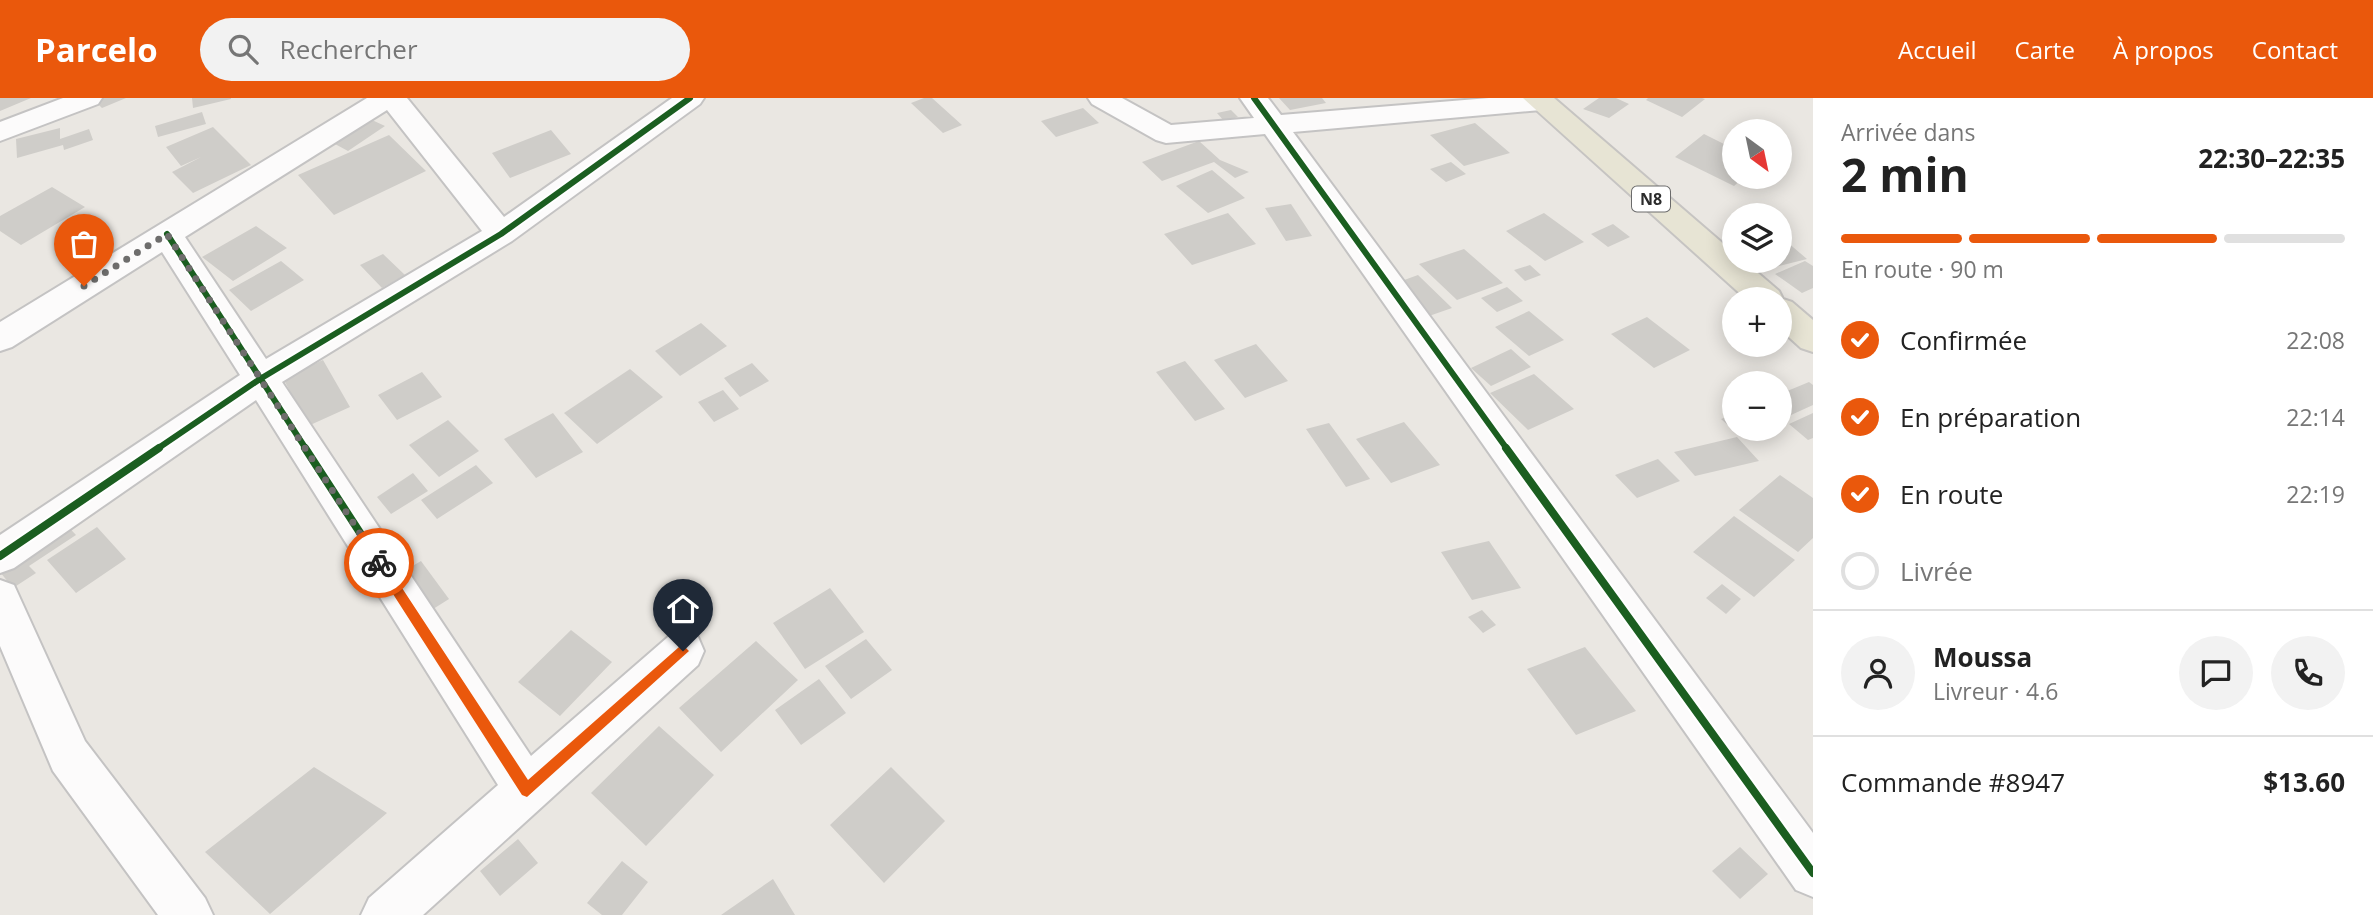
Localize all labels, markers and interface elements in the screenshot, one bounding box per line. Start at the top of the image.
search box [200,18,690,81]
text: Parcelo [35,27,158,72]
icon: search [224,30,262,68]
text: Rechercher [280,31,418,67]
text: Accueil [1898,33,1977,66]
text: Carte [2015,33,2075,66]
text: À propos [2113,33,2214,66]
text: Contact [2252,33,2338,66]
text: Arrivée dans [1841,116,1975,148]
north arrow [1722,119,1792,189]
map controls [1722,119,1792,441]
text: 22:30–22:35 [2198,140,2345,176]
text: 2 min [1841,143,1969,205]
road number: N8 [1632,186,1670,212]
button: layers [1722,203,1792,273]
pin [54,214,114,286]
icon: bag [65,225,103,263]
text: En route · 90 m [1841,253,2004,285]
button: + [1722,287,1792,357]
icon: check [1841,321,1879,359]
text: Confirmée [1900,322,2027,358]
text: 22:08 [2286,324,2345,356]
button: − [1722,371,1792,441]
icon: check [1841,398,1879,436]
text: En préparation [1900,399,2081,435]
text: 22:14 [2286,401,2345,433]
icon: check [1841,475,1879,513]
text: En route [1900,476,2003,512]
text: 22:19 [2286,478,2345,510]
courier [344,528,414,598]
icon: bike [360,544,398,582]
text: Livrée [1900,553,1973,589]
pin [653,579,713,651]
icon: home [664,590,702,628]
button: person [1841,636,1915,710]
button: chat [2179,636,2253,710]
button: phone [2271,636,2345,710]
text: Moussa [1933,639,2032,675]
text: Livreur · 4.6 [1933,675,2058,707]
text: Commande #8947 [1841,764,2065,800]
text: $13.60 [2263,764,2345,800]

